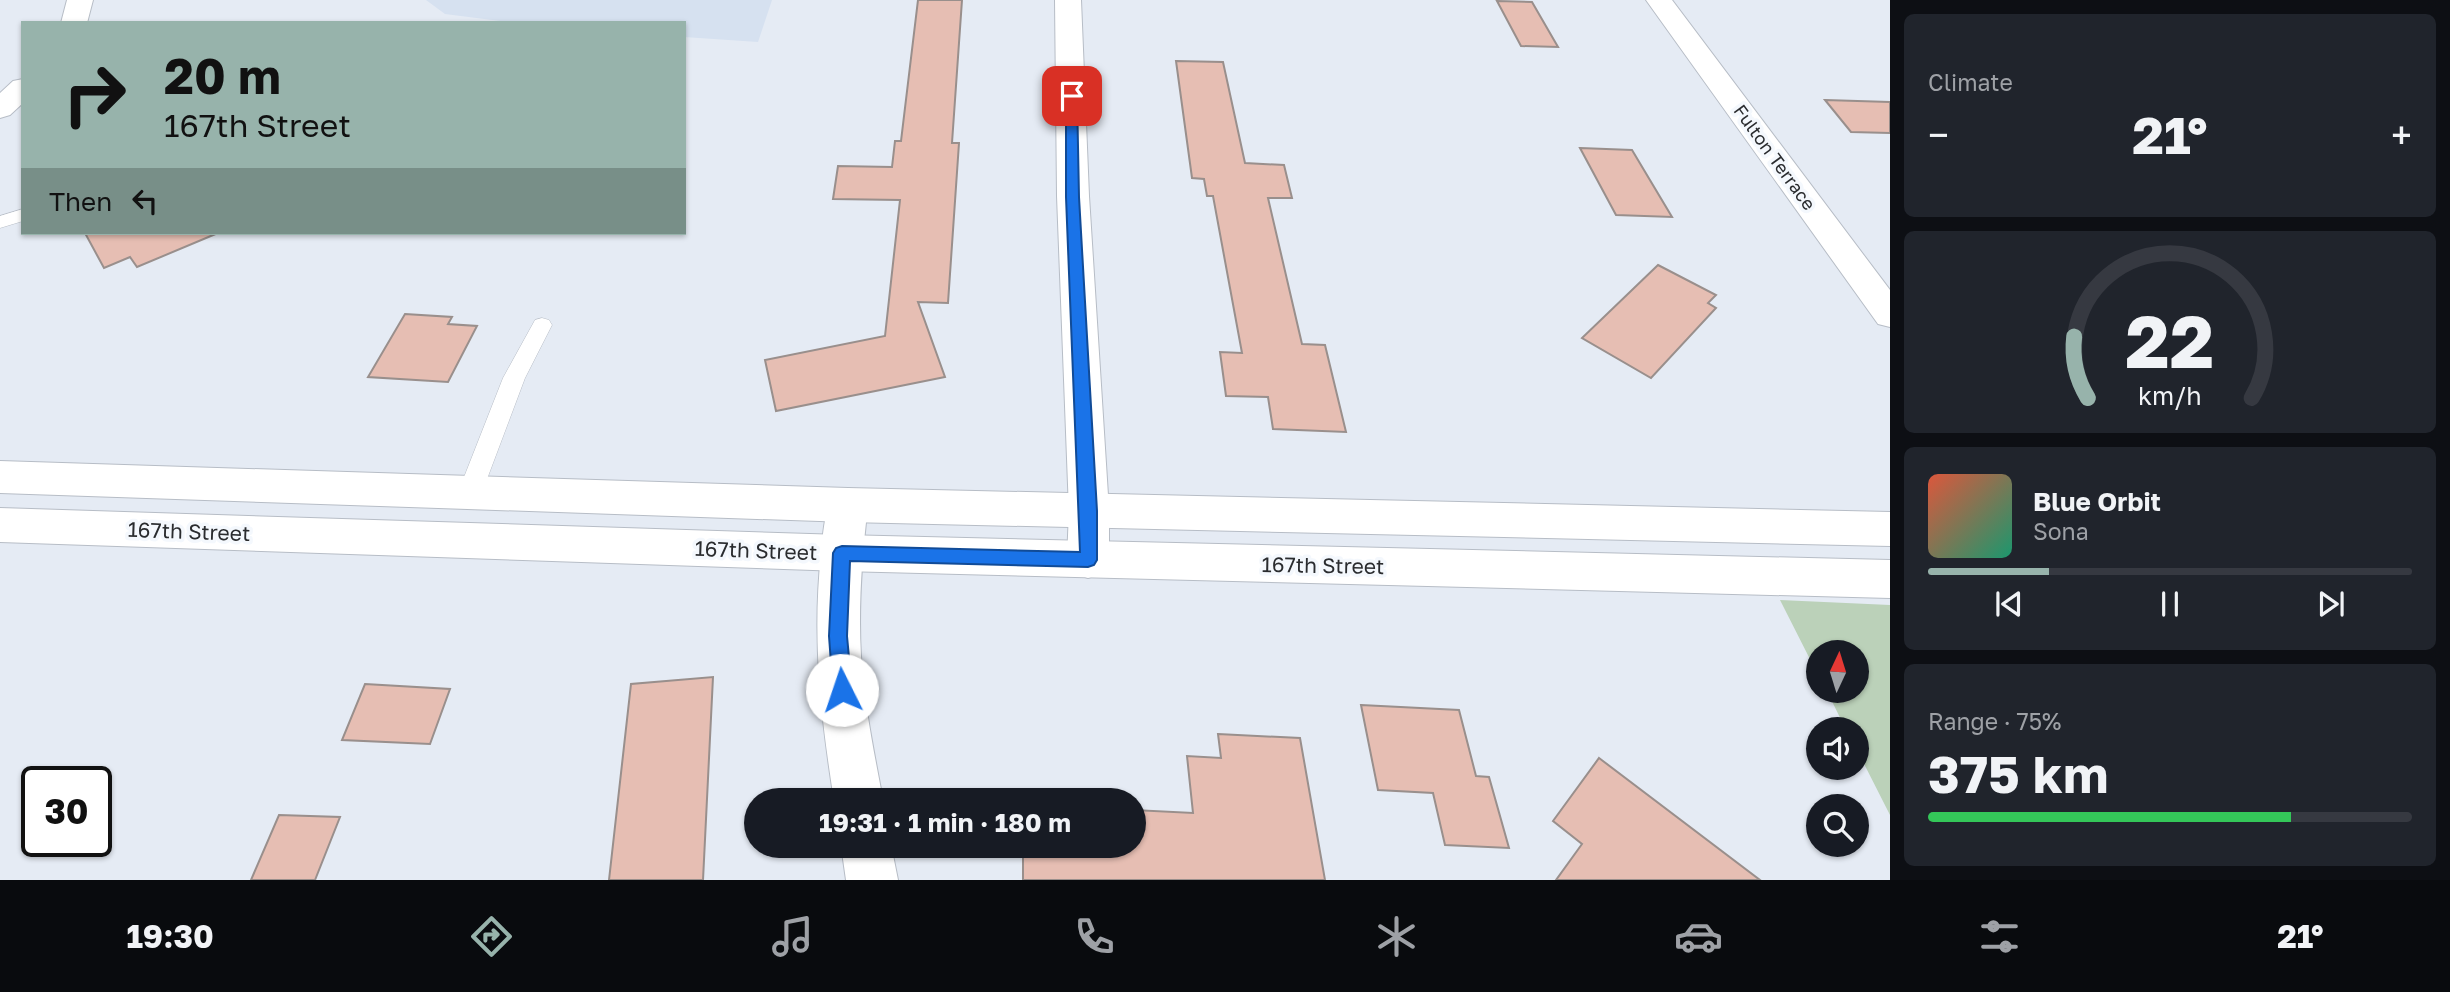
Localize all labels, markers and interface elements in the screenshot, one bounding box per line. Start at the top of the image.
text: 20 m [164,46,281,105]
icon: right [49,49,140,140]
pin [1042,66,1102,126]
text: Climate [1928,68,2013,96]
icon: arrive [1053,77,1091,115]
street label: Fulton Terrace [1729,100,1821,214]
text: 21° [2132,103,2208,165]
text: 167th Street [164,106,351,144]
text: − [1928,112,1949,157]
text: + [2391,112,2412,157]
icon: left [126,182,164,220]
text: Then [49,186,112,217]
text: 22 [2126,297,2214,384]
text: km/h [2138,380,2202,411]
text: Blue Orbit [2033,486,2161,517]
street label: 167th Street [127,516,251,546]
text: Sona [2033,517,2089,545]
street label: 167th Street [694,535,818,565]
street label: 167th Street [1261,551,1385,579]
icon: previous [1990,585,2028,623]
icon: pause [2151,585,2189,623]
icon: next [2312,585,2350,623]
north arrow [1806,640,1869,704]
map controls [1806,640,1869,857]
position arrow [805,653,879,727]
text: Range · 75% [1928,707,2061,735]
button: sound [1806,717,1869,780]
text: 375 km [1928,742,2108,804]
speed limit sign: 30 [21,766,112,857]
button: search [1806,794,1869,857]
text: 19:31 · 1 min · 180 m [819,807,1071,838]
icon: directions [467,912,516,961]
icon: music [768,912,817,961]
icon: phone [1070,912,1119,961]
icon: climate [1372,912,1421,961]
icon: car [1674,912,1723,961]
icon: filters [1975,912,2024,961]
text: 19:30 [126,917,214,955]
text: 21° [2277,917,2324,955]

